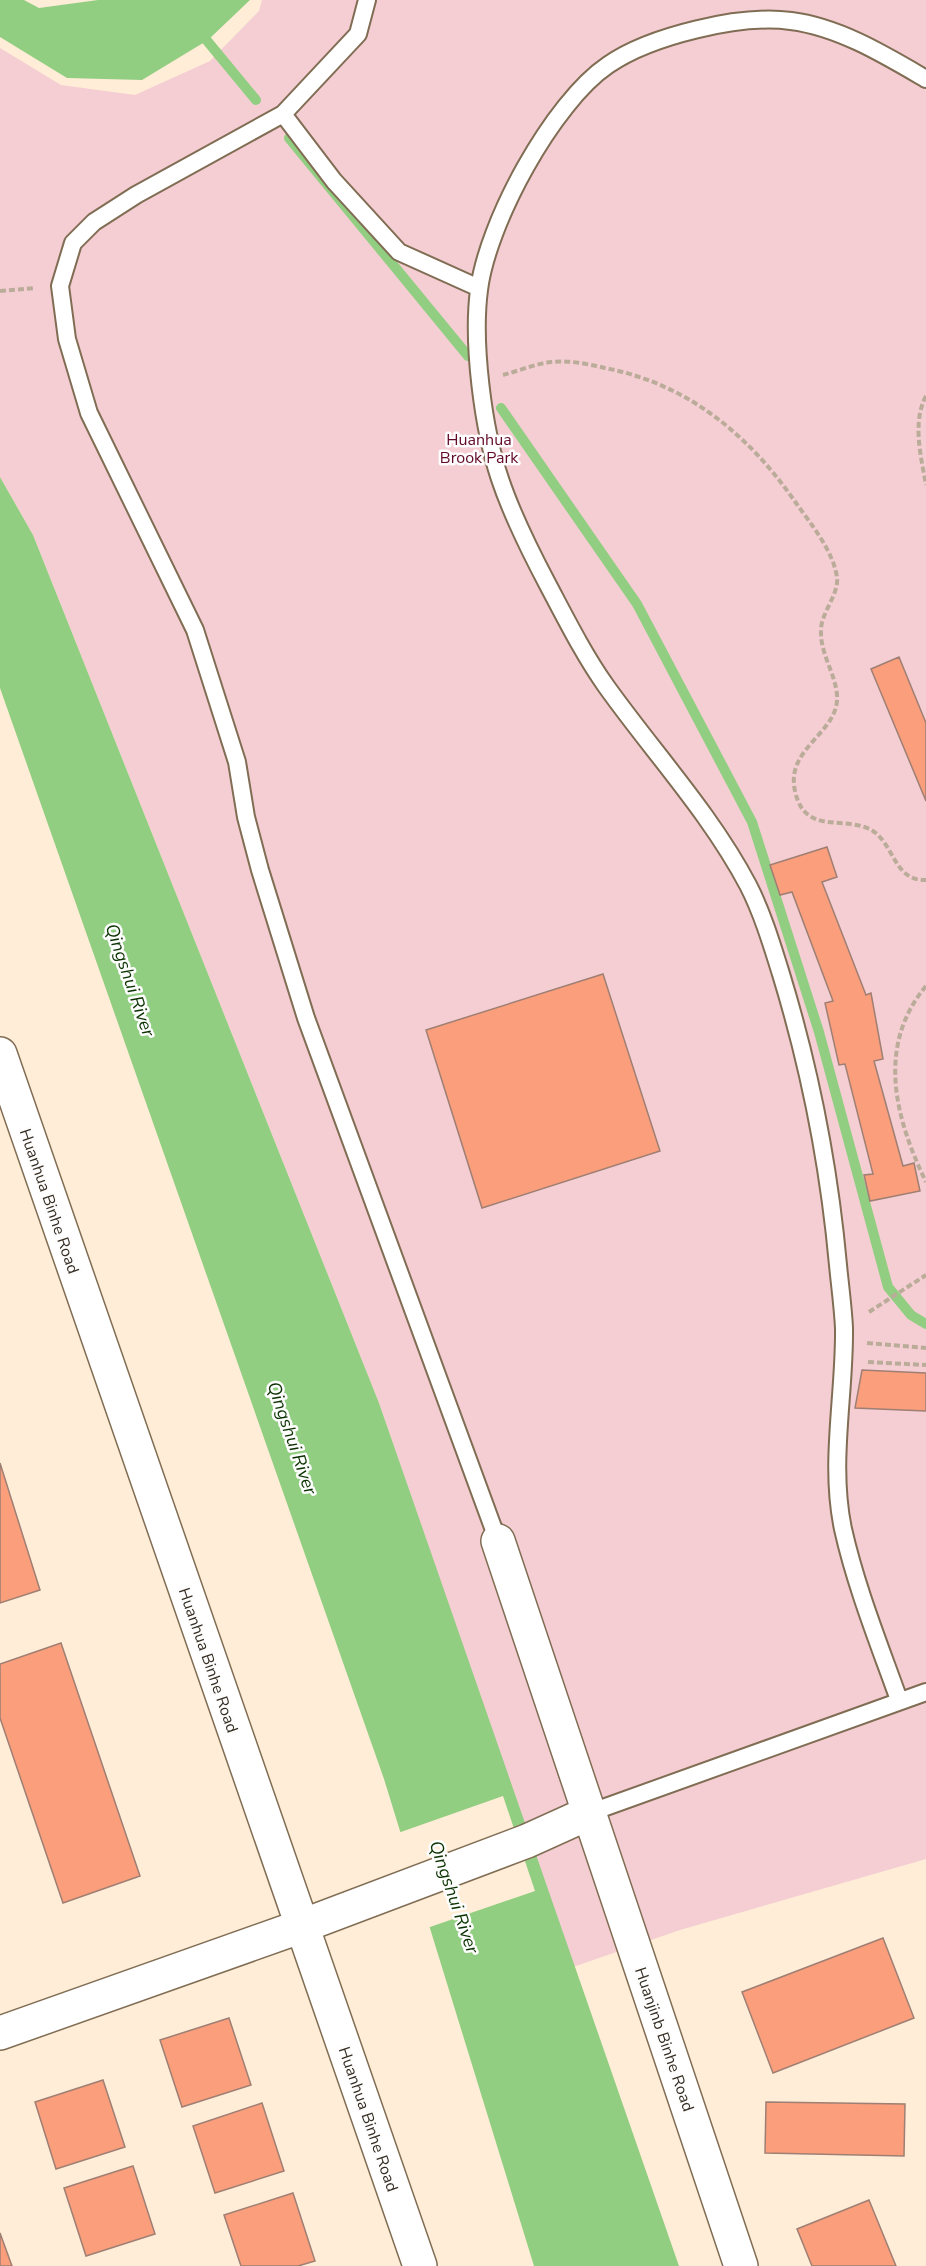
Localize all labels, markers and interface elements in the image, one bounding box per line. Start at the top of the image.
park label: Huanhua Brook Park [440,429,519,469]
water label: Qingshui River [99,920,161,1040]
street label: Huanhua Binhe Road [14,1126,84,1277]
water label: Qingshui River [261,1378,323,1498]
street label: Huanhua Binhe Road [173,1585,243,1736]
water label: Qingshui River [423,1837,485,1957]
street label: Huanjinb Binhe Road [629,1964,699,2114]
street label: Huanhua Binhe Road [333,2044,403,2195]

